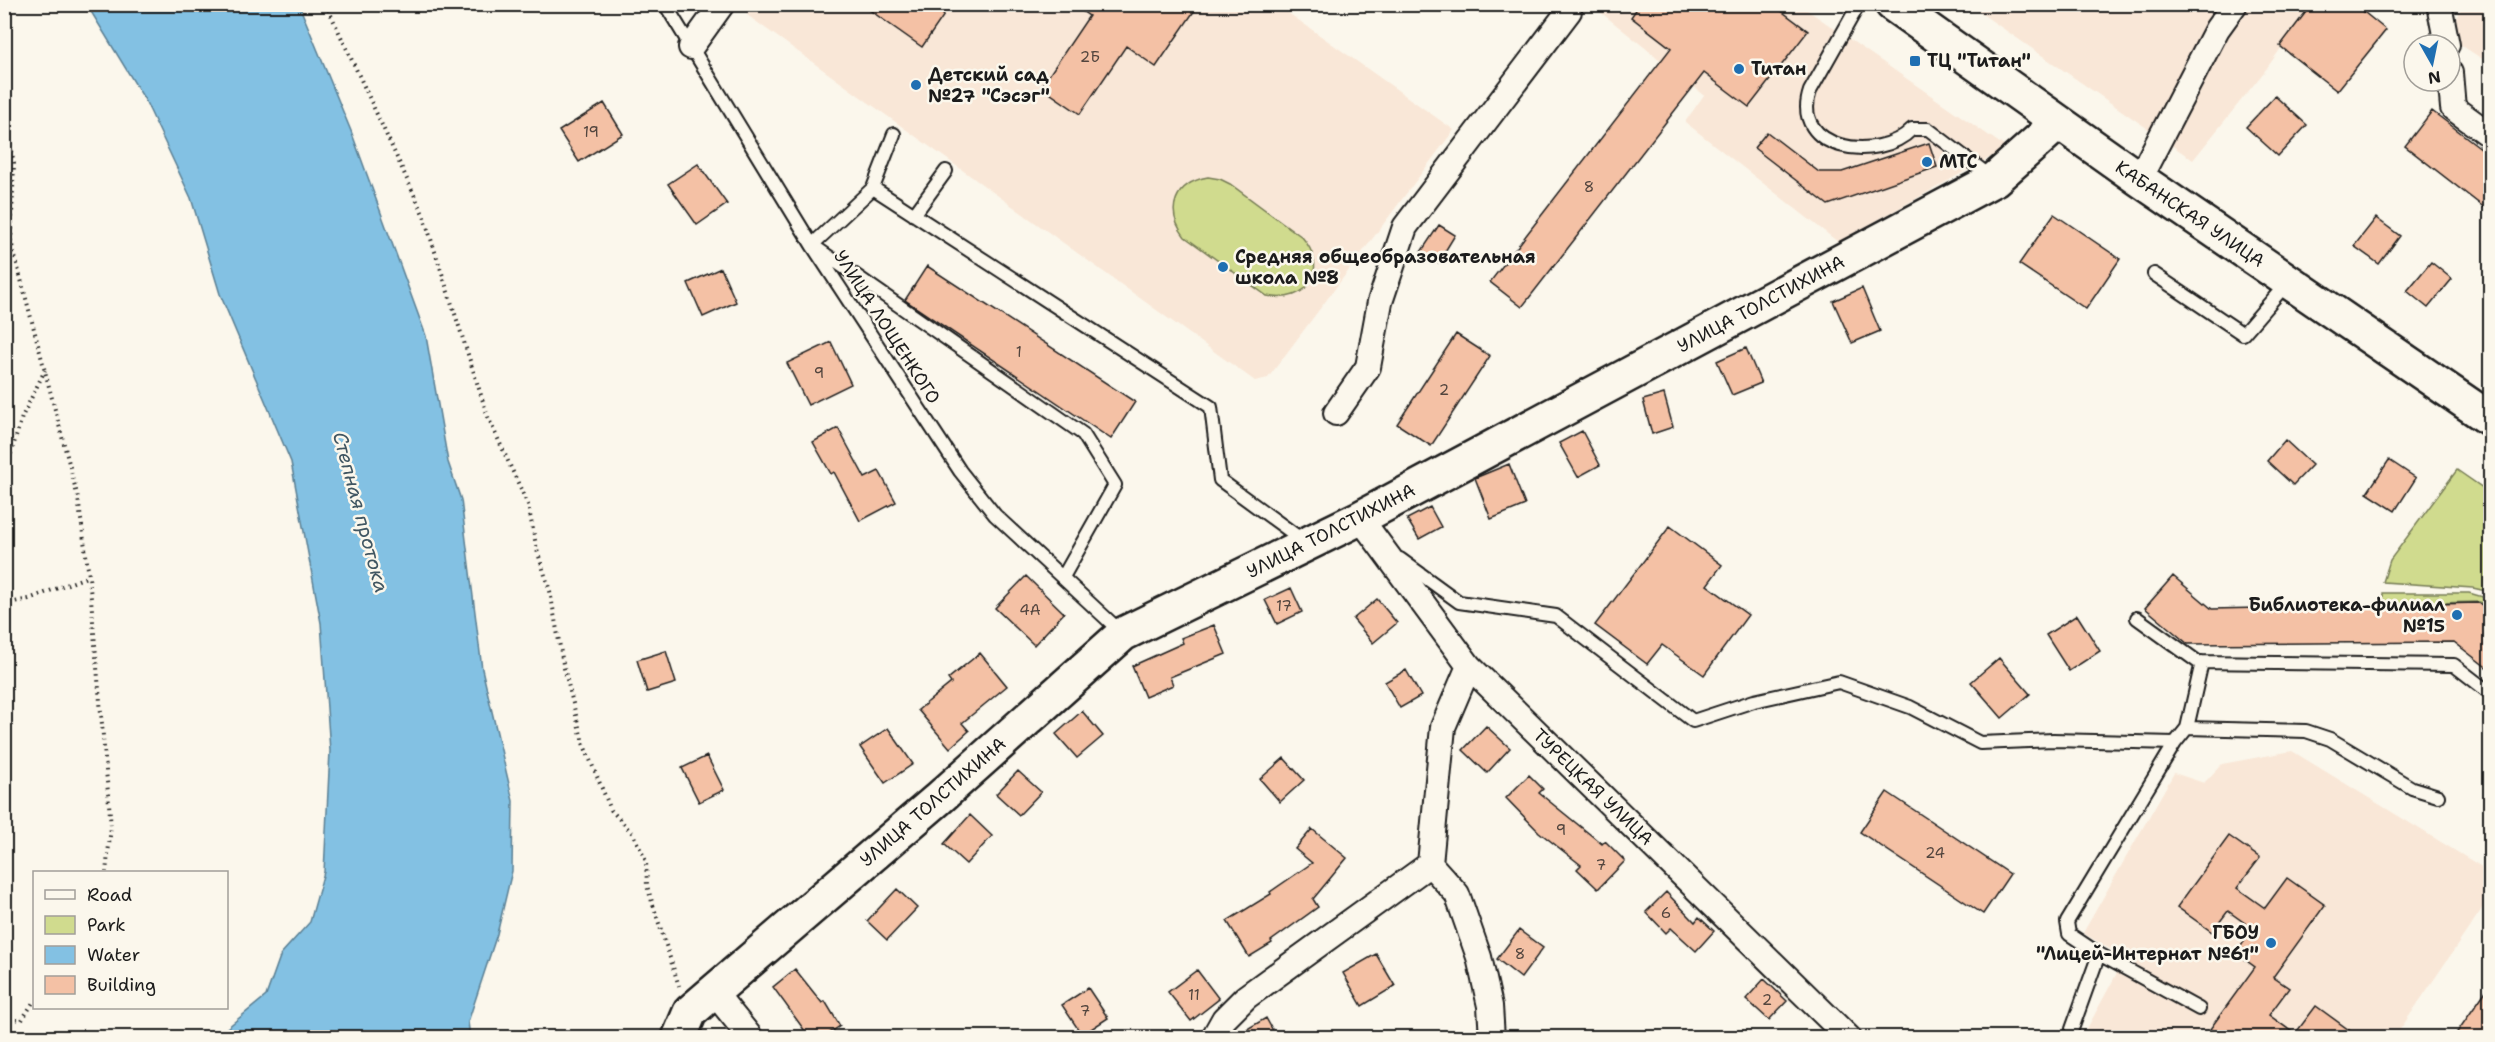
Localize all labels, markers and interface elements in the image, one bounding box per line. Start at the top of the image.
north arrow [2402,33,2462,93]
house number: 2Б [1080,47,1100,67]
place label: ТЦ "Титан" [1927,49,2031,73]
marker: ТЦ "Титан" [1908,54,1922,68]
place label: Титан [1751,57,1806,81]
marker: Титан [1732,62,1746,76]
place label: Детский сад №27 "Сэсэг" [928,63,1050,108]
text: N [2426,66,2442,89]
marker: Детский сад №27 "Сэсэг" [909,78,923,92]
house number: 19 [583,122,599,142]
place label: МТС [1939,150,1978,174]
marker: МТС [1920,155,1934,169]
street label: КАБАНСКАЯ УЛИЦА [2111,155,2269,273]
house number: 8 [1584,177,1594,197]
place label: Средняя общеобразовательная школа №8 [1235,245,1536,290]
street label: УЛИЦА ЛОЩЕНКОГО [828,246,946,408]
street label: УЛИЦА ТОЛСТИХИНА [1673,250,1849,358]
marker: Средняя общеобразовательная школа №8 [1216,260,1230,274]
house number: 1 [1016,342,1022,362]
house number: 9 [814,363,824,383]
house number: 2 [1439,380,1449,400]
water label: Степная протока [327,429,395,595]
street label: УЛИЦА ТОЛСТИХИНА [1243,478,1419,584]
place label: Библиотека-филиал №15 [2249,593,2445,638]
house number: 17 [1276,596,1292,616]
house number: 4А [1019,600,1041,620]
marker: Библиотека-филиал №15 [2450,608,2464,622]
street label: ТУРЕЦКАЯ УЛИЦА [1528,723,1658,851]
street label: УЛИЦА ТОЛСТИХИНА [855,732,1011,872]
house number: 9 [1556,820,1566,840]
house number: 24 [1925,843,1945,863]
house number: 7 [1596,855,1606,875]
legend [33,871,228,1009]
text: Road [87,883,132,907]
house number: 6 [1661,903,1671,923]
text: Park [87,913,126,937]
place label: ГБОУ "Лицей-Интернат №61" [2036,921,2259,966]
marker: ГБОУ "Лицей-Интернат №61" [2264,936,2278,950]
text: Water [87,943,140,967]
house number: 8 [1515,944,1525,964]
text: Building [87,973,156,997]
house number: 11 [1188,985,1200,1005]
house number: 2 [1762,990,1772,1010]
house number: 7 [1080,1001,1090,1021]

